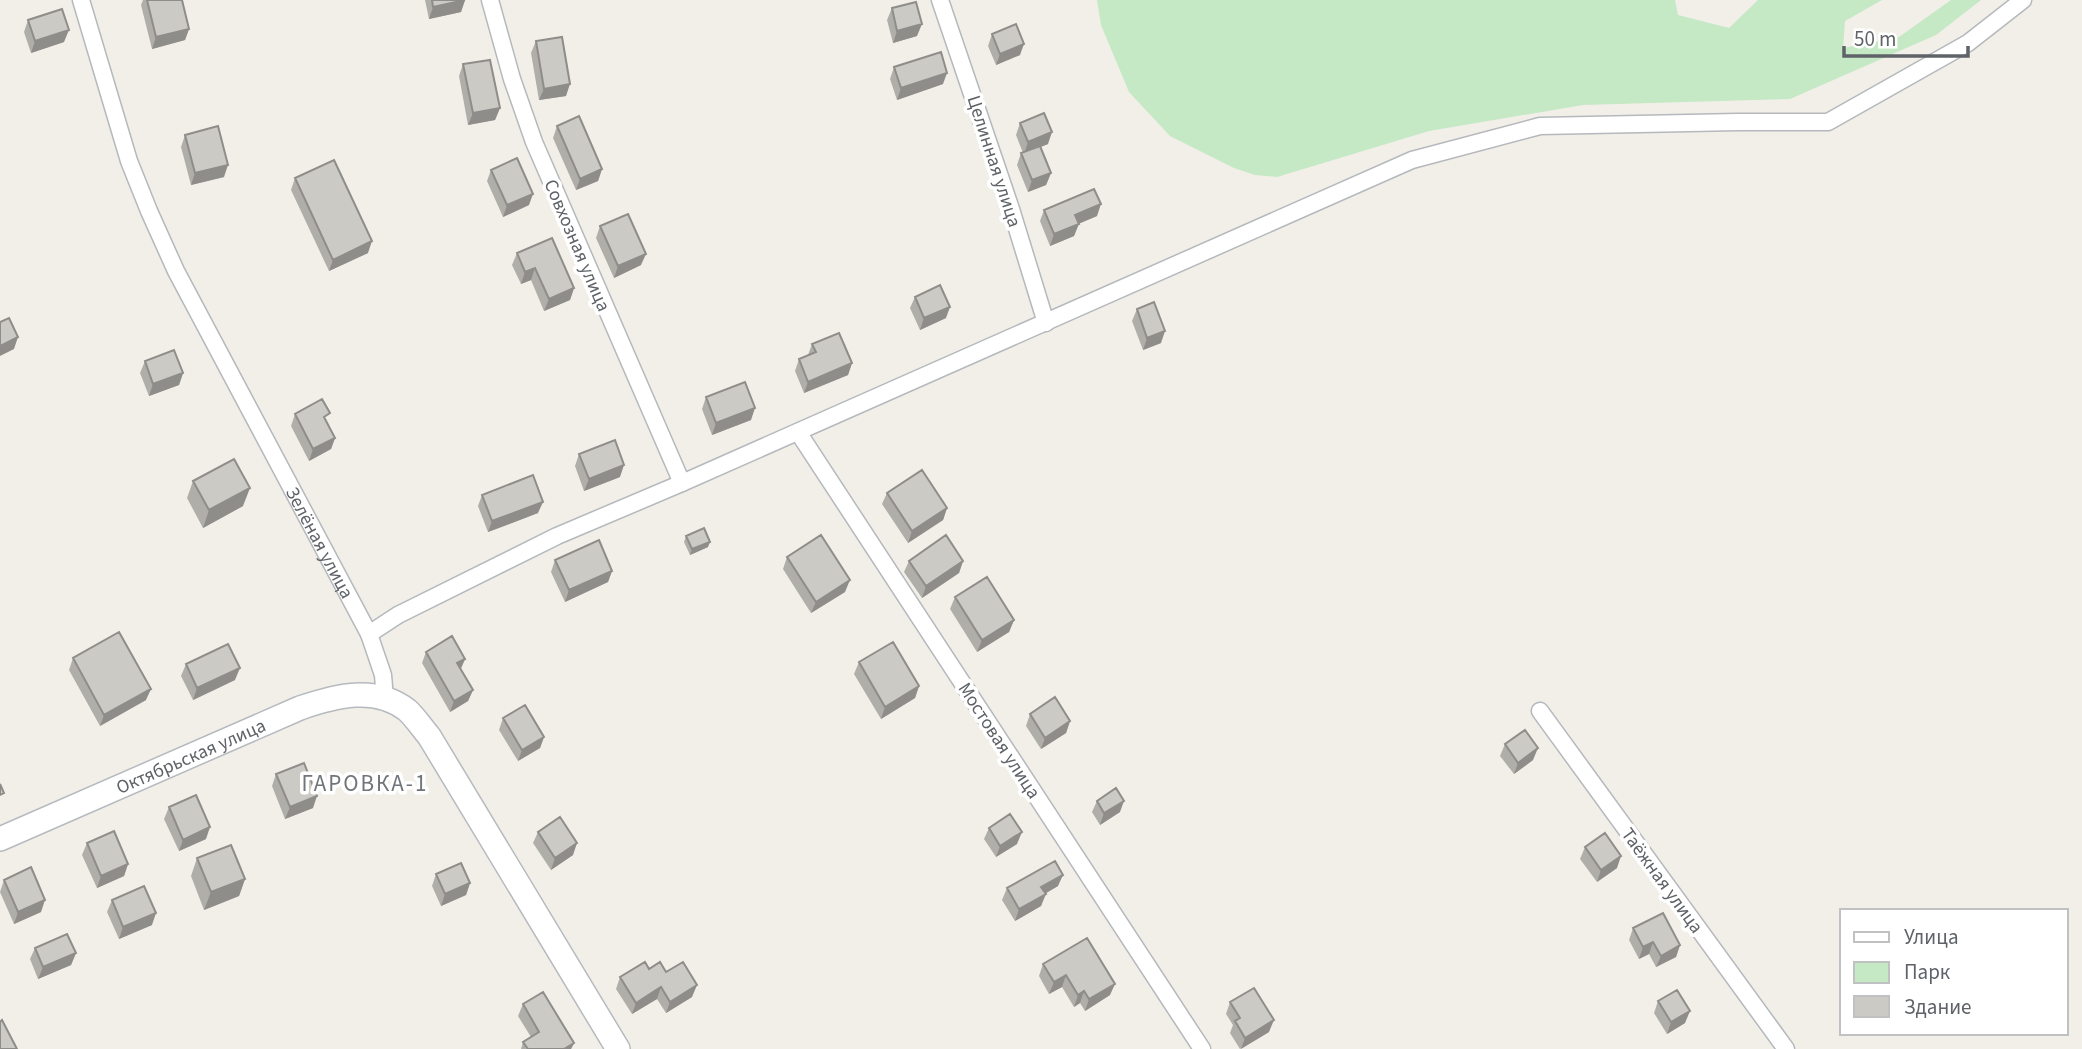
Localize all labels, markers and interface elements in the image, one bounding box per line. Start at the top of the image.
scale bar [1844,14,1968,58]
text: 50 m [1854,24,1896,54]
street label: Целинная улица [960,92,1028,231]
street label: Совхозная улица [537,175,617,316]
street label: Зелёная улица [278,482,360,604]
street label: Мостовая улица [951,677,1047,804]
street label: Октябрьская улица [112,713,270,802]
district label: ГАРОВКА-1 [302,767,428,800]
street label: Таёжная улица [1614,823,1709,939]
legend [1840,909,2068,1035]
text: Улица [1904,922,1959,952]
text: Парк [1904,957,1951,987]
text: Здание [1904,992,1972,1022]

